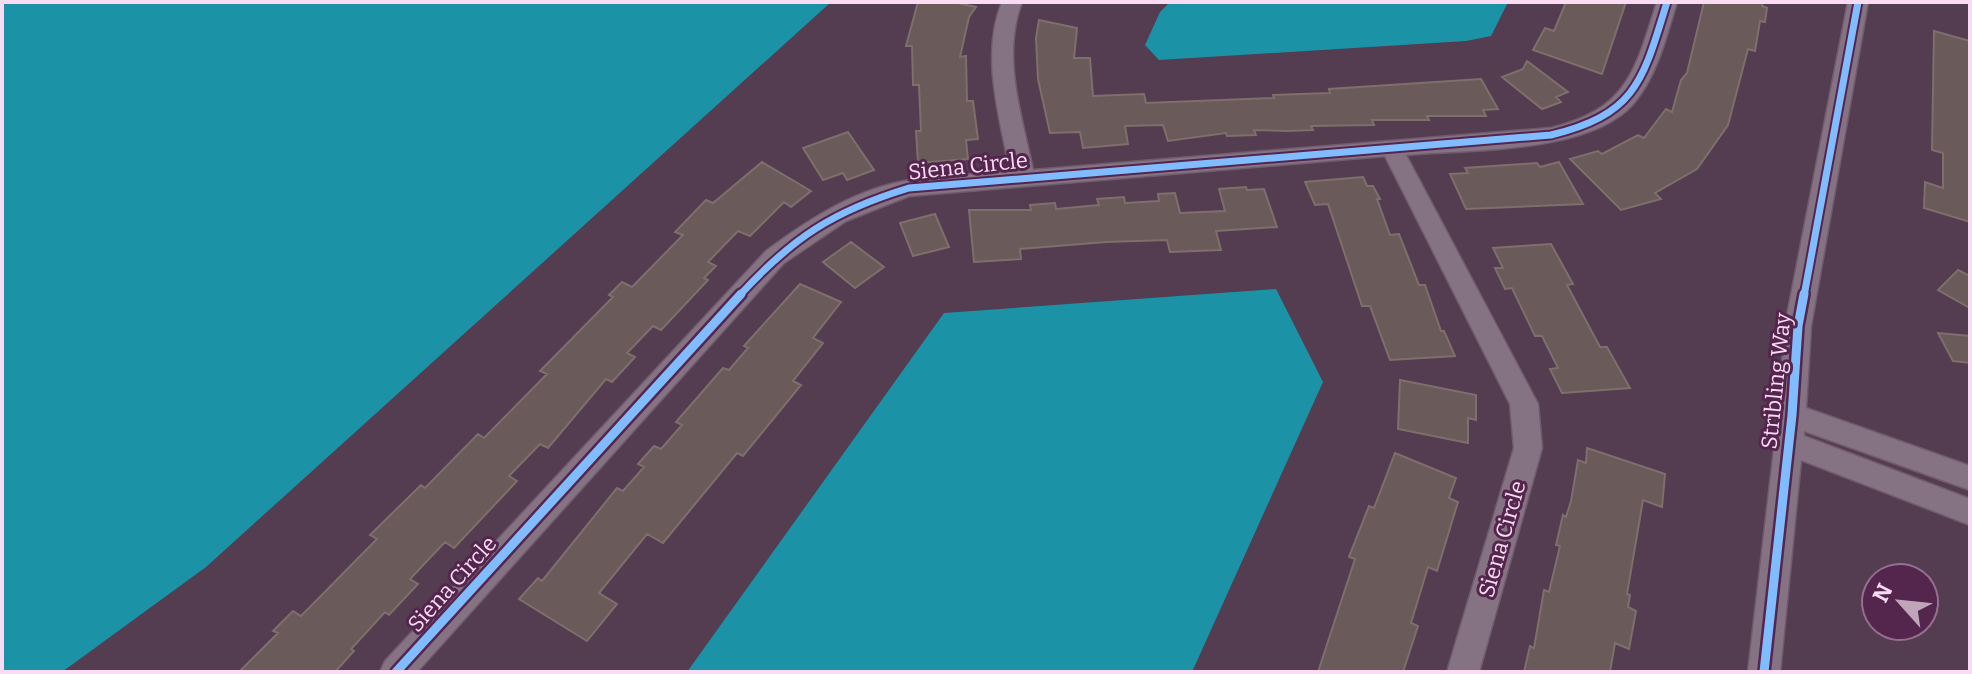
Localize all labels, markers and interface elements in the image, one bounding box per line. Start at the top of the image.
street label: Siena Circle [907,146,1029,186]
street label: Stribling Way [1755,311,1797,450]
street label: Siena Circle [1472,478,1532,600]
street label: Siena Circle [402,530,502,638]
north arrow [1860,562,1940,642]
text: N [1867,579,1899,607]

